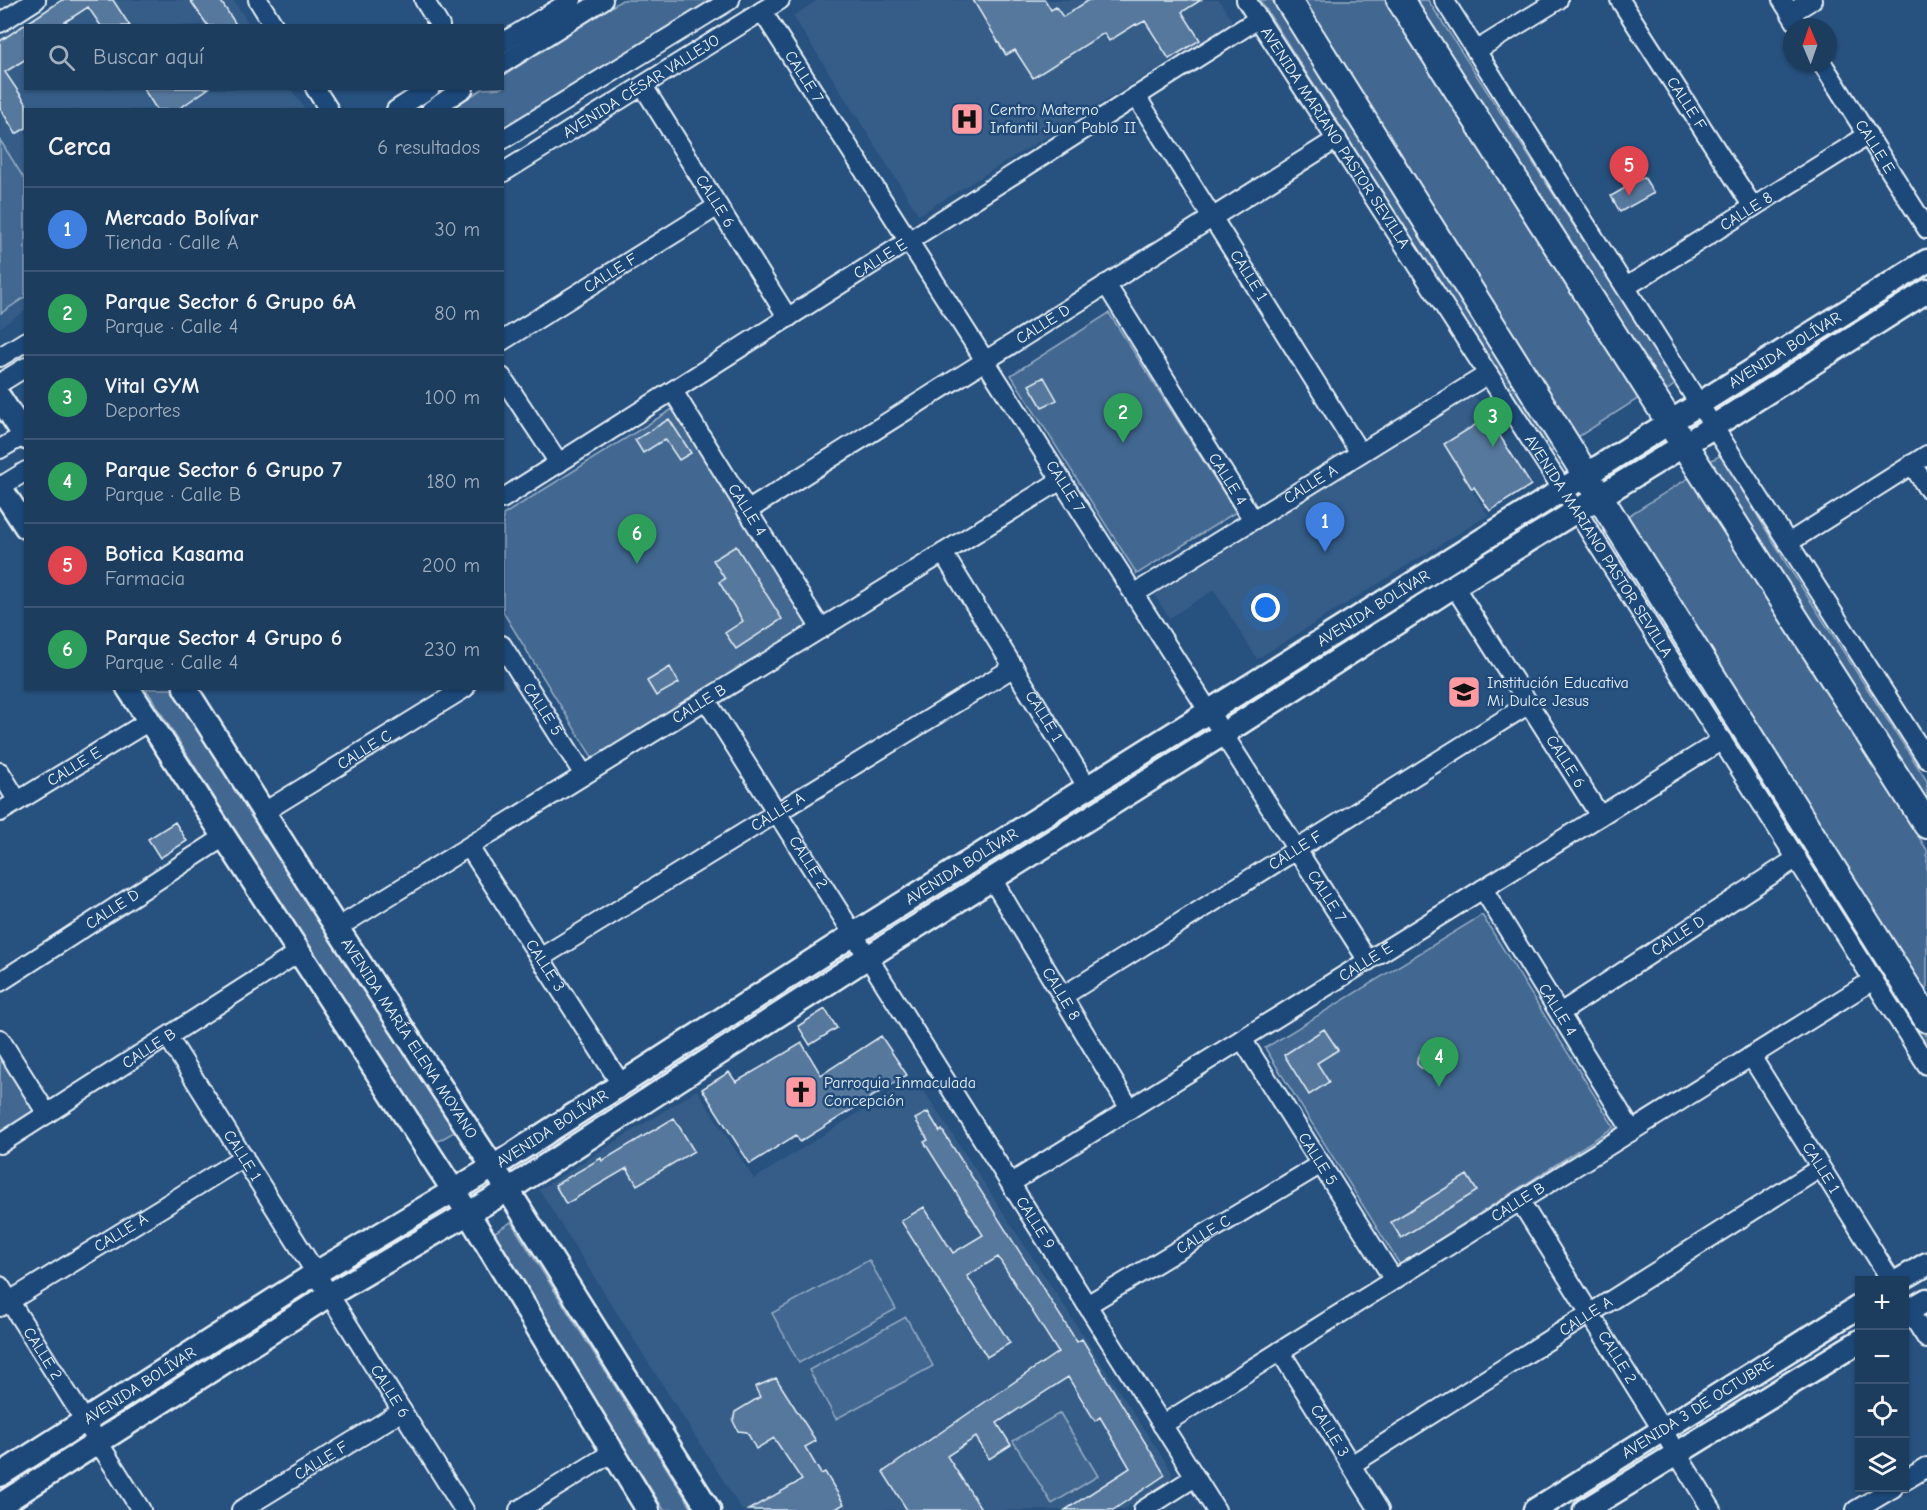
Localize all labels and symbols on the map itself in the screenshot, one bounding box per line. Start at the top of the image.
north arrow [1783,18,1837,72]
street label: AVENIDA MARIANO PASTOR SEVILLA [1257,24,1413,252]
street label: AVENIDA CÉSAR VALLEJO [560,31,723,142]
street label: CALLE 7 [781,48,827,106]
street label: CALLE F [1663,74,1711,134]
hospital icon: Centro Materno Infantil Juan Pablo II [949,101,985,137]
place label: Centro Materno Infantil Juan Pablo II [990,101,1136,137]
street label: CALLE E [1851,117,1899,177]
pin: 5 [1610,146,1648,196]
street label: CALLE 6 [692,172,738,231]
street label: CALLE 8 [1717,188,1776,235]
street label: CALLE E [850,235,911,283]
street label: CALLE 1 [1226,247,1271,304]
street label: CALLE F [581,249,641,297]
street label: CALLE D [1013,301,1073,348]
street label: AVENIDA BOLÍVAR [1725,308,1845,392]
pin: 2 [1104,394,1142,443]
pin: 3 [1474,398,1512,447]
street label: AVENIDA MARIANO PASTOR SEVILLA [1521,432,1676,661]
street label: CALLE 4 [1205,450,1251,509]
street label: CALLE 7 [1042,457,1089,516]
street label: CALLE A [1281,461,1341,508]
street label: CALLE 4 [724,481,770,539]
pin: 1 [1306,502,1344,552]
pin: 6 [618,514,656,564]
street label: AVENIDA BOLÍVAR [1314,566,1433,650]
your location [1251,593,1280,622]
school or university icon: Institución Educativa Mi Dulce Jesus [1446,674,1482,710]
place label: Institución Educativa Mi Dulce Jesus [1487,674,1629,710]
street label: CALLE 5 [519,680,566,739]
street label: CALLE B [669,680,730,727]
street label: CALLE 1 [1021,688,1066,745]
street label: CALLE C [334,727,395,773]
street label: CALLE 6 [1542,732,1589,791]
street label: CALLE E [44,743,105,790]
street label: CALLE A [748,789,808,835]
street label: AVENIDA BOLÍVAR [902,824,1022,909]
street label: CALLE F [1265,827,1326,874]
street label: CALLE 2 [785,833,832,892]
street label: CALLE 7 [1304,867,1350,926]
street label: CALLE D [82,885,143,933]
street label: CALLE D [1648,912,1708,960]
street label: AVENIDA MARÍA ELENA MOYANO [337,935,481,1142]
street label: CALLE 3 [522,936,568,995]
street label: CALLE E [1336,938,1396,985]
street label: CALLE 8 [1038,964,1084,1024]
street label: CALLE 4 [1535,981,1580,1039]
street label: CALLE B [119,1025,179,1072]
pin: 4 [1420,1038,1458,1087]
church icon: Parroquia Inmaculada Concepción [783,1074,819,1110]
place label: Parroquia Inmaculada Concepción [824,1074,976,1110]
street label: AVENIDA BOLÍVAR [493,1086,612,1171]
street label: CALLE 1 [220,1127,265,1184]
street label: CALLE 5 [1294,1129,1341,1189]
street label: CALLE 1 [1798,1139,1844,1197]
street label: CALLE B [1488,1179,1548,1226]
street label: CALLE 9 [1012,1193,1059,1253]
street label: CALLE A [91,1209,151,1256]
street label: CALLE C [1173,1212,1234,1258]
street label: CALLE A [1556,1293,1616,1340]
street label: CALLE 2 [19,1324,66,1383]
street label: CALLE 2 [1594,1328,1640,1387]
street label: AVENIDA BOLÍVAR [81,1343,200,1428]
street label: AVENIDA 3 DE OCTUBRE [1618,1353,1777,1462]
street label: CALLE 6 [367,1362,413,1421]
street label: CALLE 3 [1307,1401,1353,1460]
street label: CALLE F [291,1437,352,1484]

